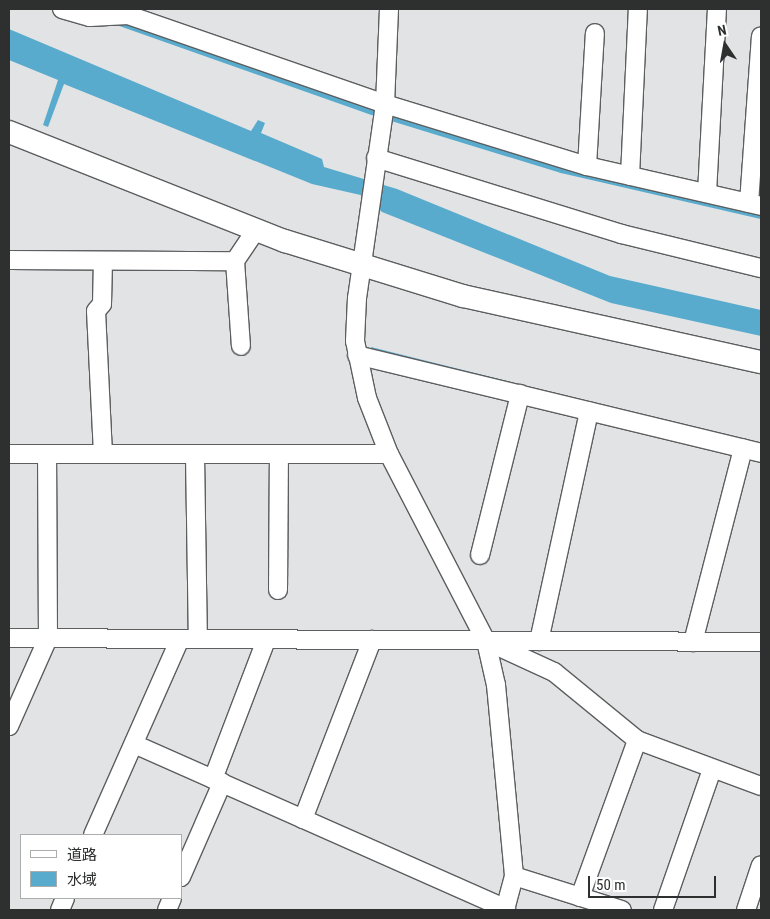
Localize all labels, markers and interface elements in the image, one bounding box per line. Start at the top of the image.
north arrow [700,20,750,70]
text: N [716,22,728,39]
legend [20,834,182,899]
text: 道路 [67,846,97,864]
scale bar [590,866,718,898]
text: 水域 [67,871,97,889]
text: 50 m [596,876,626,894]

